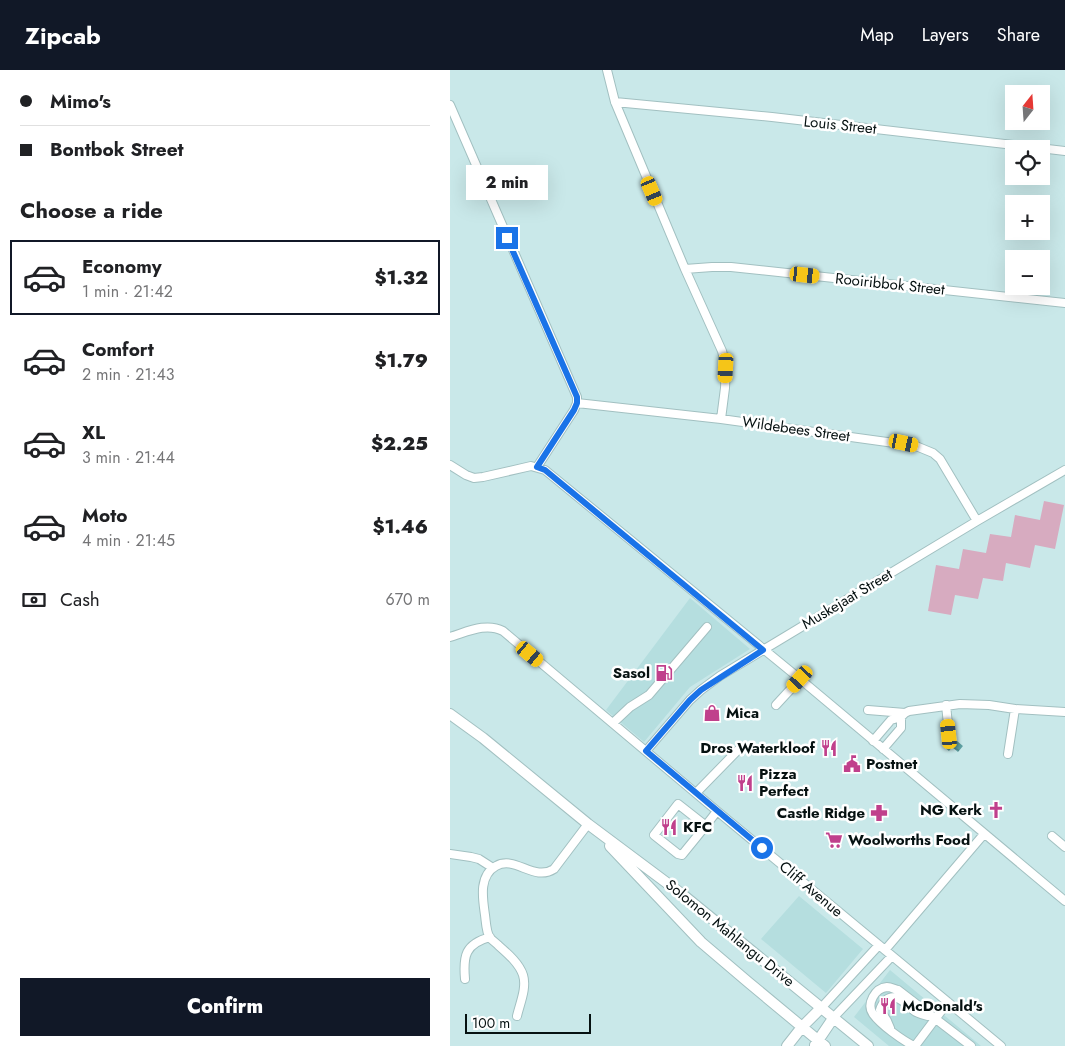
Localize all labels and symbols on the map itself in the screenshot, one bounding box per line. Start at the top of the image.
north arrow [1005,85,1050,130]
street label: Louis Street [803,110,878,140]
callout: 2 min [466,166,548,200]
car [639,174,664,208]
route end [496,227,518,249]
car [789,266,820,284]
street label: Rooiribbok Street [834,267,946,301]
car [717,353,734,383]
street label: Wildebees Street [741,411,852,448]
car [887,433,920,453]
street label: Muskejaat Street [798,563,897,635]
car [513,639,546,669]
place label: Sasol [613,662,650,684]
fuel station icon: Sasol [654,663,674,683]
car [784,663,815,695]
place label: Mica [726,702,759,724]
shop icon: Mica [702,703,722,723]
car [939,718,958,750]
place label: Dros Waterkloof [700,737,816,759]
restaurant icon: Dros Waterkloof [819,738,839,758]
place label: Postnet [866,753,918,775]
public building icon: Postnet [842,754,862,774]
place label: Pizza Perfect [759,763,809,802]
restaurant icon: Pizza Perfect [735,773,755,793]
place label: NG Kerk [920,799,982,821]
church icon: NG Kerk [986,800,1006,820]
place label: Castle Ridge [777,802,865,824]
pharmacy icon: Castle Ridge [869,803,889,823]
place label: KFC [683,816,712,838]
restaurant icon: KFC [659,817,679,837]
place label: Woolworths Food [848,829,970,851]
supermarket icon: Woolworths Food [824,830,844,850]
route start [751,837,773,859]
street label: Cliff Avenue [774,856,848,922]
street label: Solomon Mahlangu Drive [661,874,799,992]
place label: McDonald's [902,995,983,1017]
restaurant icon: McDonald's [878,996,898,1016]
scale bar [465,1011,591,1034]

